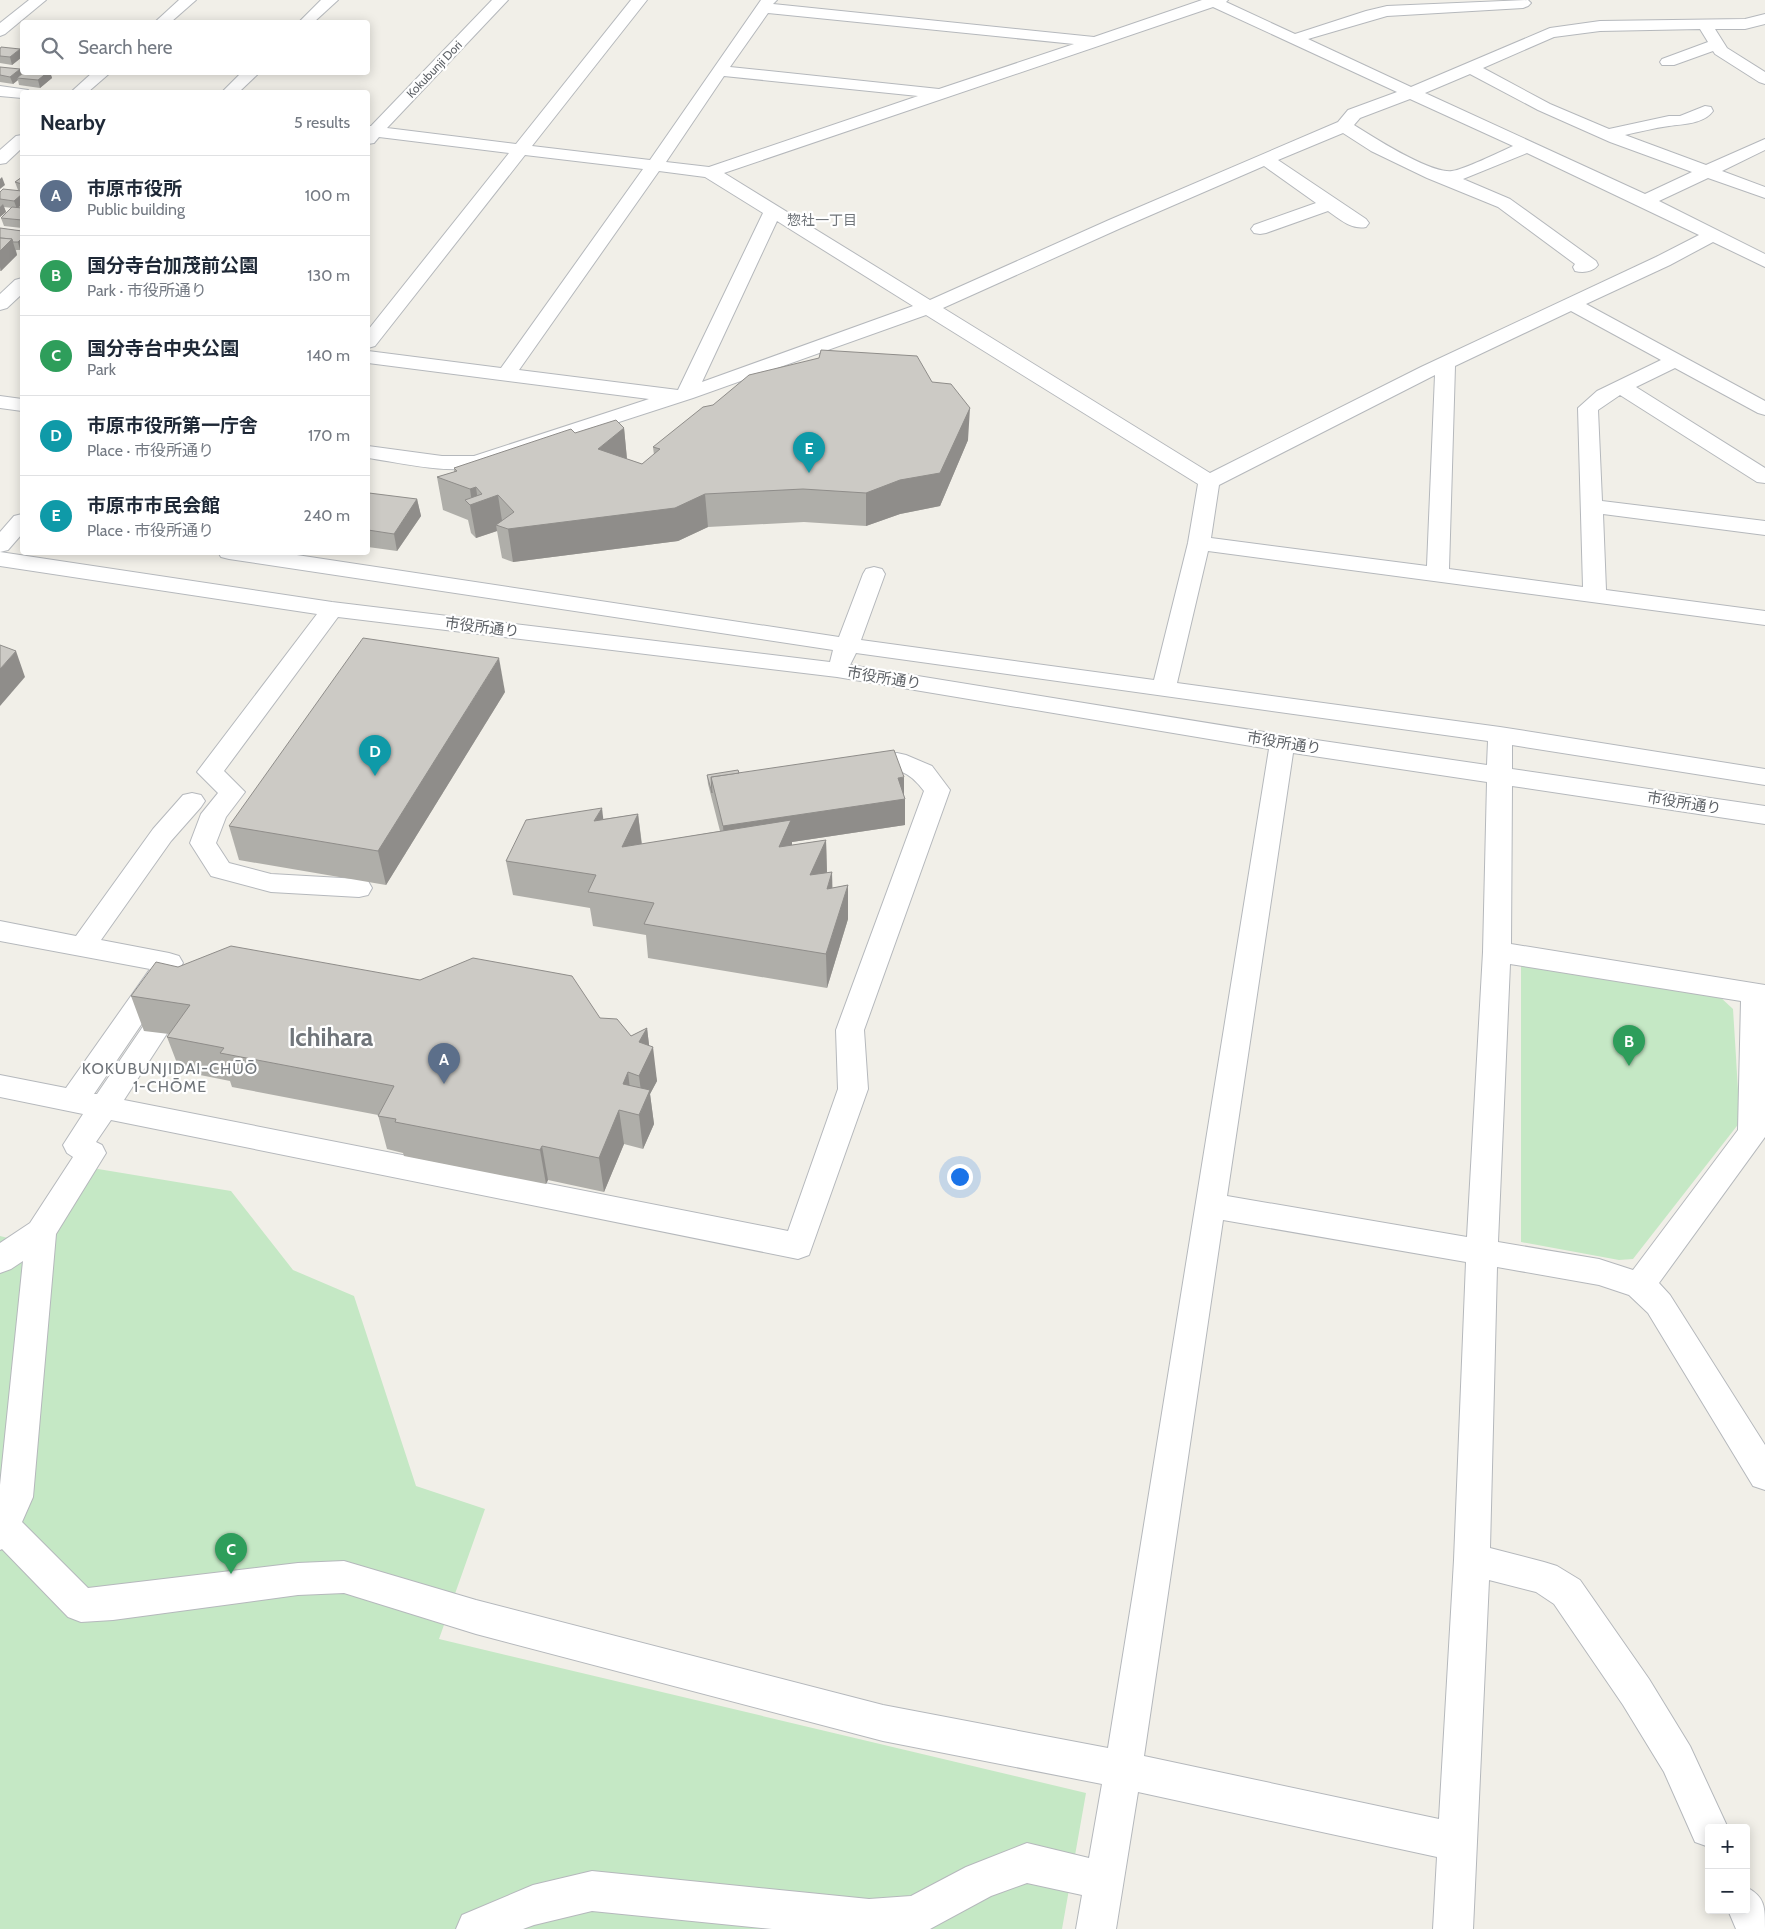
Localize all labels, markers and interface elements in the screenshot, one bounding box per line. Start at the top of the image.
search box [20,20,370,75]
icon: search [38,34,66,62]
text: Search here [78,36,172,59]
street label: Kokubunji Dori [403,37,465,101]
text: Nearby [40,110,106,135]
text: 5 results [294,113,350,132]
text: 市原市役所 [87,177,182,200]
text: A [51,186,61,205]
text: 100 m [305,186,350,205]
text: Public building [87,200,185,219]
district label: 惣社一丁目 [787,211,857,229]
text: 国分寺台加茂前公園 [87,254,258,277]
text: B [51,266,61,285]
text: 130 m [307,266,350,285]
text: Park · 市役所通り [87,281,207,300]
text: 国分寺台中央公園 [87,337,239,360]
text: C [51,346,61,365]
text: 140 m [307,346,350,365]
text: Park [87,360,116,379]
text: 市原市役所第一庁舎 [87,414,258,437]
text: D [50,426,62,445]
text: 170 m [308,426,350,445]
pin: E [793,432,825,473]
text: Place · 市役所通り [87,441,214,460]
text: 市原市市民会館 [87,494,220,517]
text: E [51,506,61,525]
text: 240 m [304,506,350,525]
text: Place · 市役所通り [87,521,214,540]
street label: 市役所通り [444,613,520,641]
street label: 市役所通り [846,663,922,693]
street label: 市役所通り [1246,728,1322,758]
pin: D [359,735,391,776]
street label: 市役所通り [1646,788,1722,818]
district label: Ichihara [289,1022,374,1052]
pin: B [1613,1025,1645,1066]
pin: A [428,1043,460,1084]
district label: KOKUBUNJIDAI-CHŪŌ 1-CHŌME [82,1059,258,1096]
your location [947,1164,973,1190]
pin: C [215,1533,247,1574]
map controls [1705,1824,1750,1914]
button: + [1705,1824,1750,1869]
button: − [1705,1869,1750,1914]

